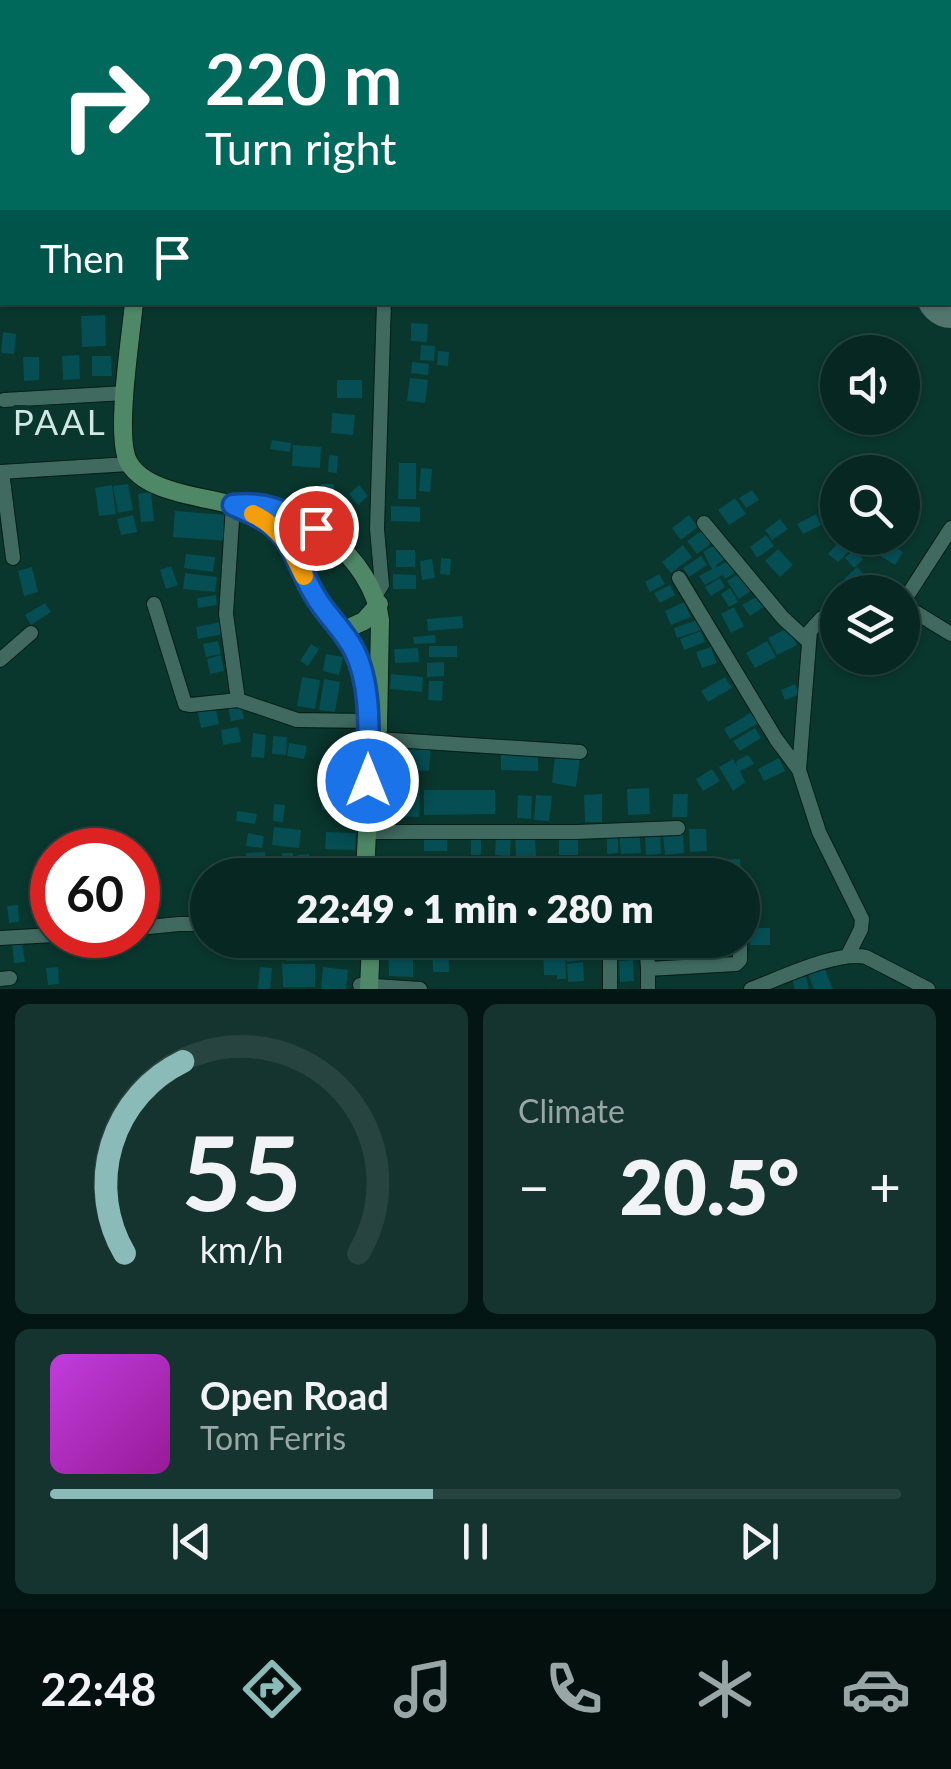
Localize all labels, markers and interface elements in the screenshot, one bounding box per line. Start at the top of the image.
text: 220 m [205,36,402,120]
icon: right [40,40,170,170]
text: Turn right [205,121,396,175]
icon: arrive [145,230,200,285]
text: Then [40,235,125,281]
map controls [820,335,920,675]
button: sound [820,335,920,435]
district label: PAAL [13,400,107,442]
button: search [820,455,920,555]
pin [274,486,359,571]
icon: arrive [289,501,344,556]
button: layers [820,575,920,675]
position arrow [316,729,420,833]
speed limit sign: 60 [30,828,160,958]
text: 22:49 · 1 min · 280 m [296,885,654,931]
text: Climate [518,1091,625,1130]
text: 55 [181,1108,302,1233]
text: 20.5° [620,1141,799,1231]
text: − [518,1153,550,1219]
text: + [869,1153,901,1219]
text: km/h [200,1228,283,1271]
text: Open Road [200,1372,389,1418]
text: Tom Ferris [200,1418,346,1457]
icon: previous [164,1514,219,1569]
icon: pause [448,1514,503,1569]
icon: next [732,1514,787,1569]
icon: directions [237,1654,307,1724]
icon: music [388,1654,458,1724]
icon: phone [539,1654,609,1724]
icon: climate [690,1654,760,1724]
icon: car [841,1654,911,1724]
text: 22:48 [40,1662,156,1716]

